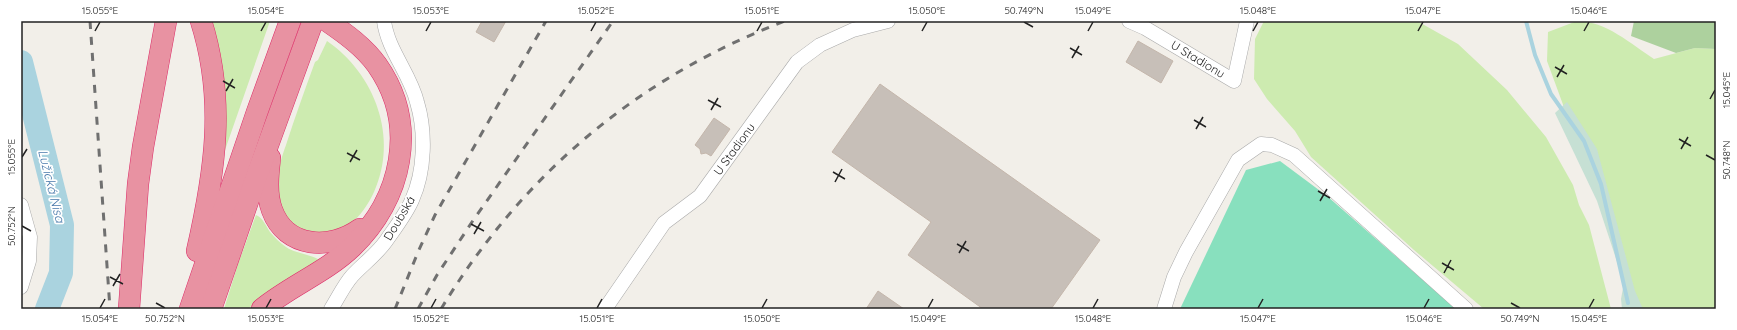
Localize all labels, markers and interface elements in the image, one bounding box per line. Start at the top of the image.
text: 15.055°E [82,4,119,17]
text: 15.054°E [248,4,285,17]
text: 15.053°E [413,4,449,17]
text: 15.052°E [578,4,615,17]
text: 15.051°E [745,4,780,17]
text: 15.050°E [908,4,946,17]
text: 50.749°N [1004,4,1044,17]
text: 15.049°E [1075,4,1111,17]
text: 15.048°E [1240,4,1276,17]
text: 15.047°E [1405,4,1441,17]
text: 15.046°E [1571,4,1607,17]
street label: U Stadionu [1168,37,1228,81]
text: 15.045°E [1720,71,1733,108]
street label: U Stadionu [710,120,758,178]
text: 15.055°E [5,138,18,175]
text: 50.748°N [1720,140,1733,180]
water label: Lužická Nisa [35,148,69,225]
street label: Doubská [380,193,418,243]
text: 50.752°N [5,206,18,246]
text: 15.054°E [82,312,119,325]
text: 50.752°N [145,312,185,325]
text: 15.053°E [248,312,284,325]
text: 15.052°E [413,312,450,325]
text: 15.051°E [580,312,615,325]
text: 15.050°E [743,312,781,325]
text: 15.049°E [910,312,946,325]
text: 15.048°E [1075,312,1111,325]
text: 15.047°E [1240,312,1276,325]
text: 15.046°E [1406,312,1442,325]
text: 50.749°N [1500,312,1540,325]
text: 15.045°E [1571,312,1608,325]

